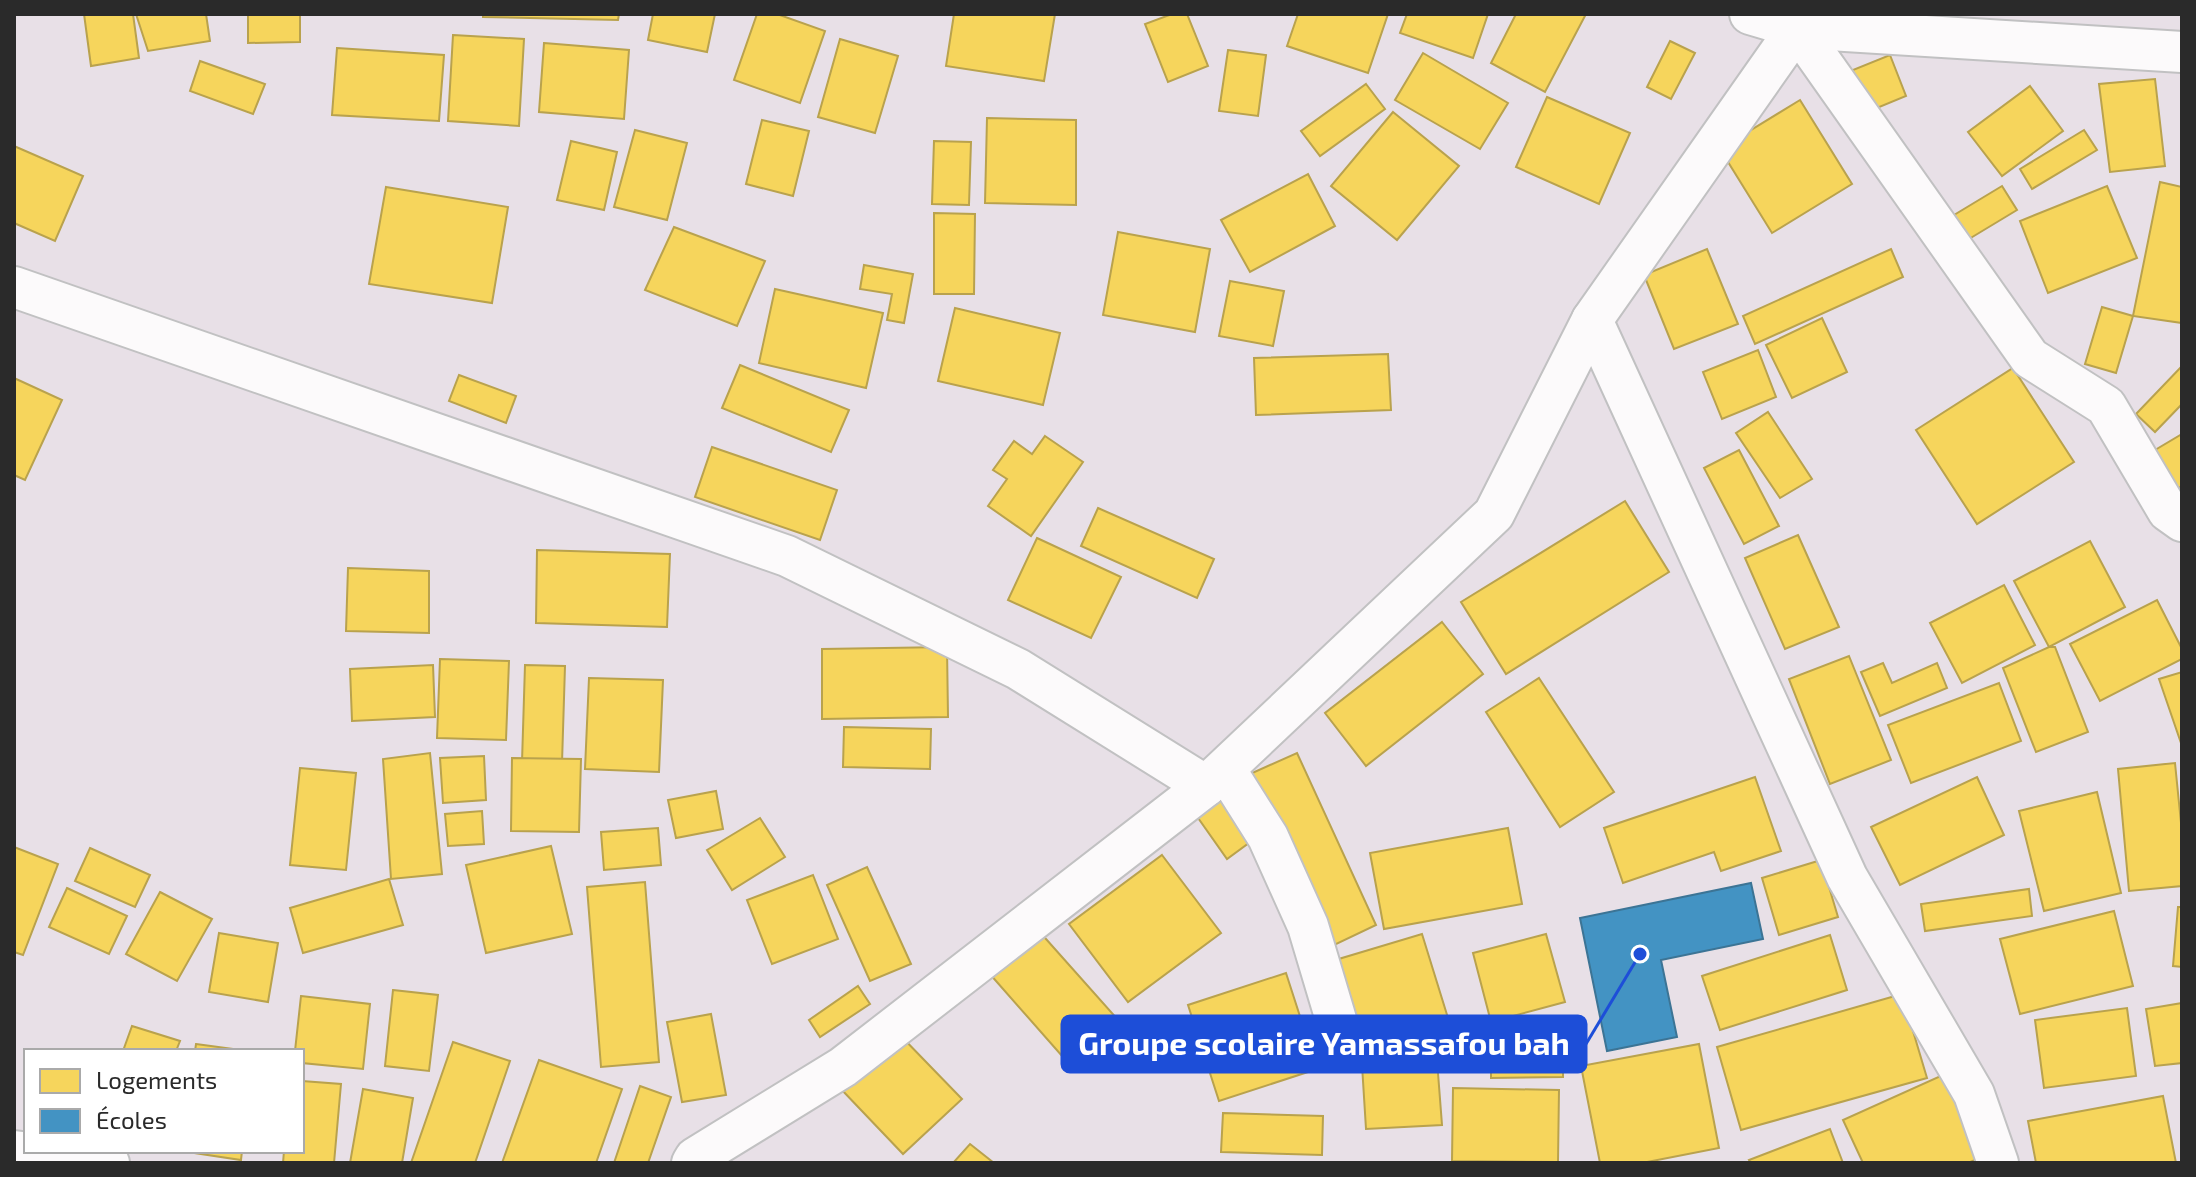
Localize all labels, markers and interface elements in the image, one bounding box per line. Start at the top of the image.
callout: Groupe scolaire Yamassafou bah [1062,1016,1586,1072]
text: Groupe scolaire Yamassafou bah [1078,1023,1570,1061]
legend [24,1049,304,1153]
text: Logements [96,1065,217,1094]
text: Écoles [96,1105,167,1134]

